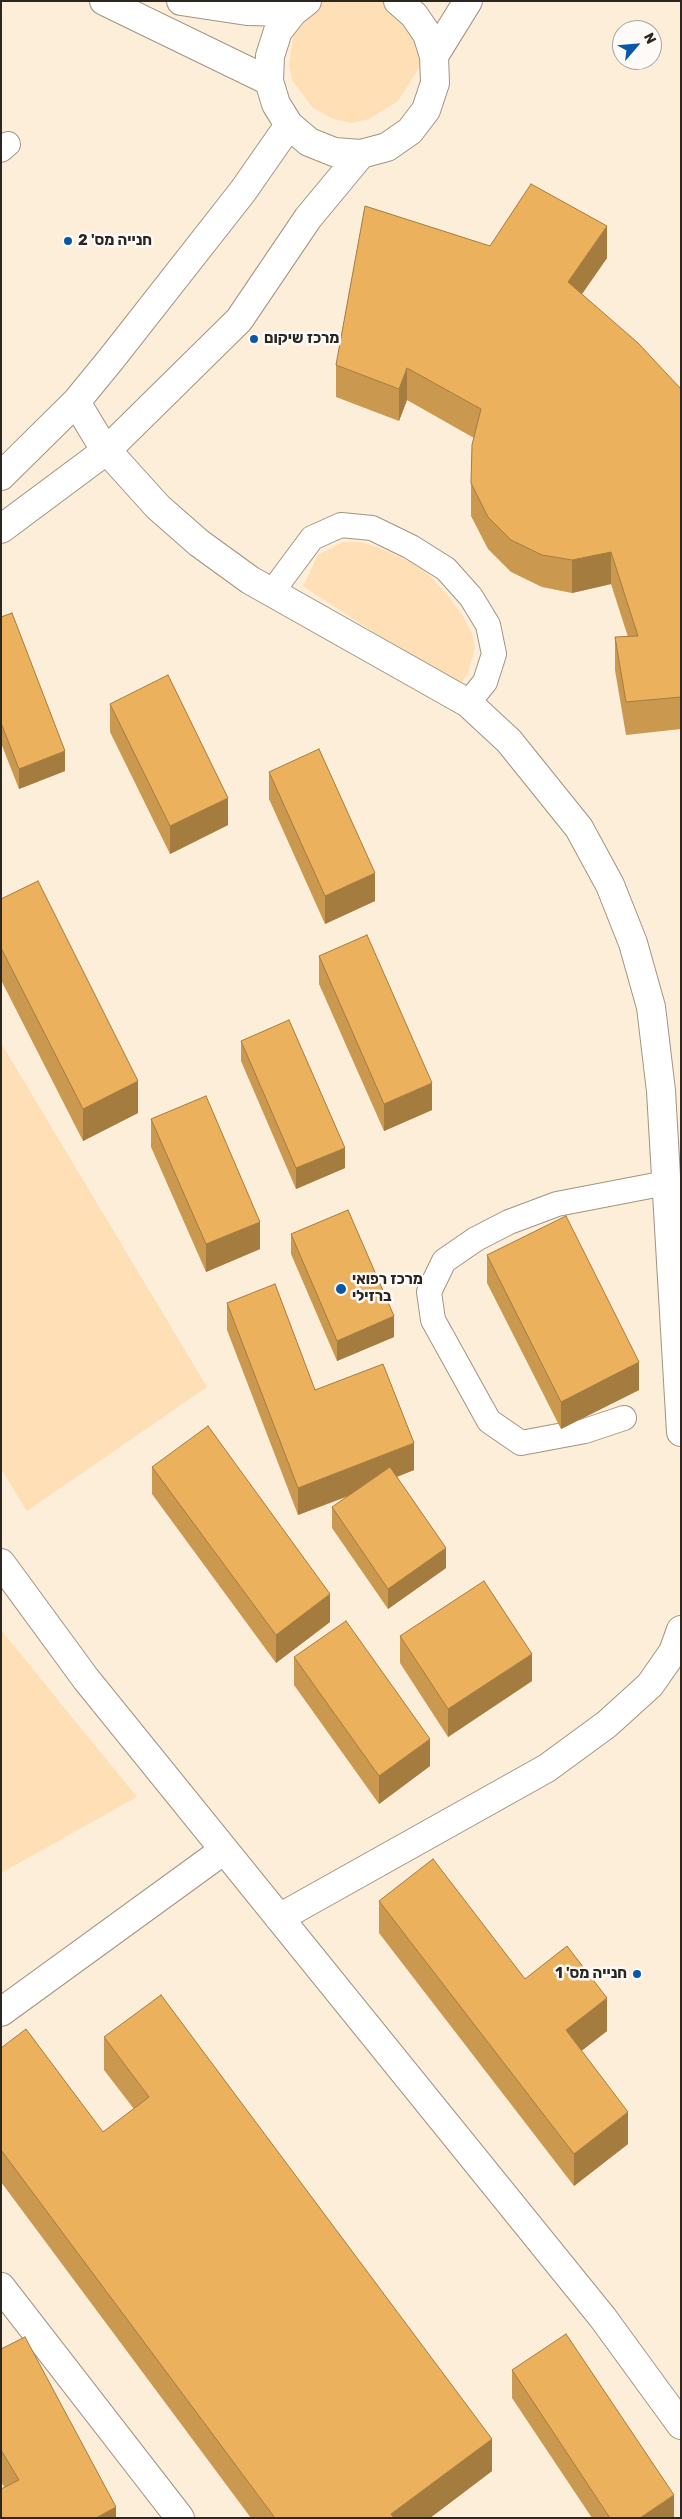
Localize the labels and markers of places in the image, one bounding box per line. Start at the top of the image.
place label: חנייה מס' 2 [78,232,152,250]
marker: חנייה מס' 2 [62,235,74,247]
place label: מרכז שיקום [264,330,339,348]
marker: מרכז שיקום [248,333,260,345]
place label: מרכז רפואי ברזילי [352,1271,423,1306]
marker: מרכז רפואי ברזילי [334,1282,348,1296]
place label: חנייה מס' 1 [555,1965,627,1983]
marker: חנייה מס' 1 [631,1968,643,1980]

